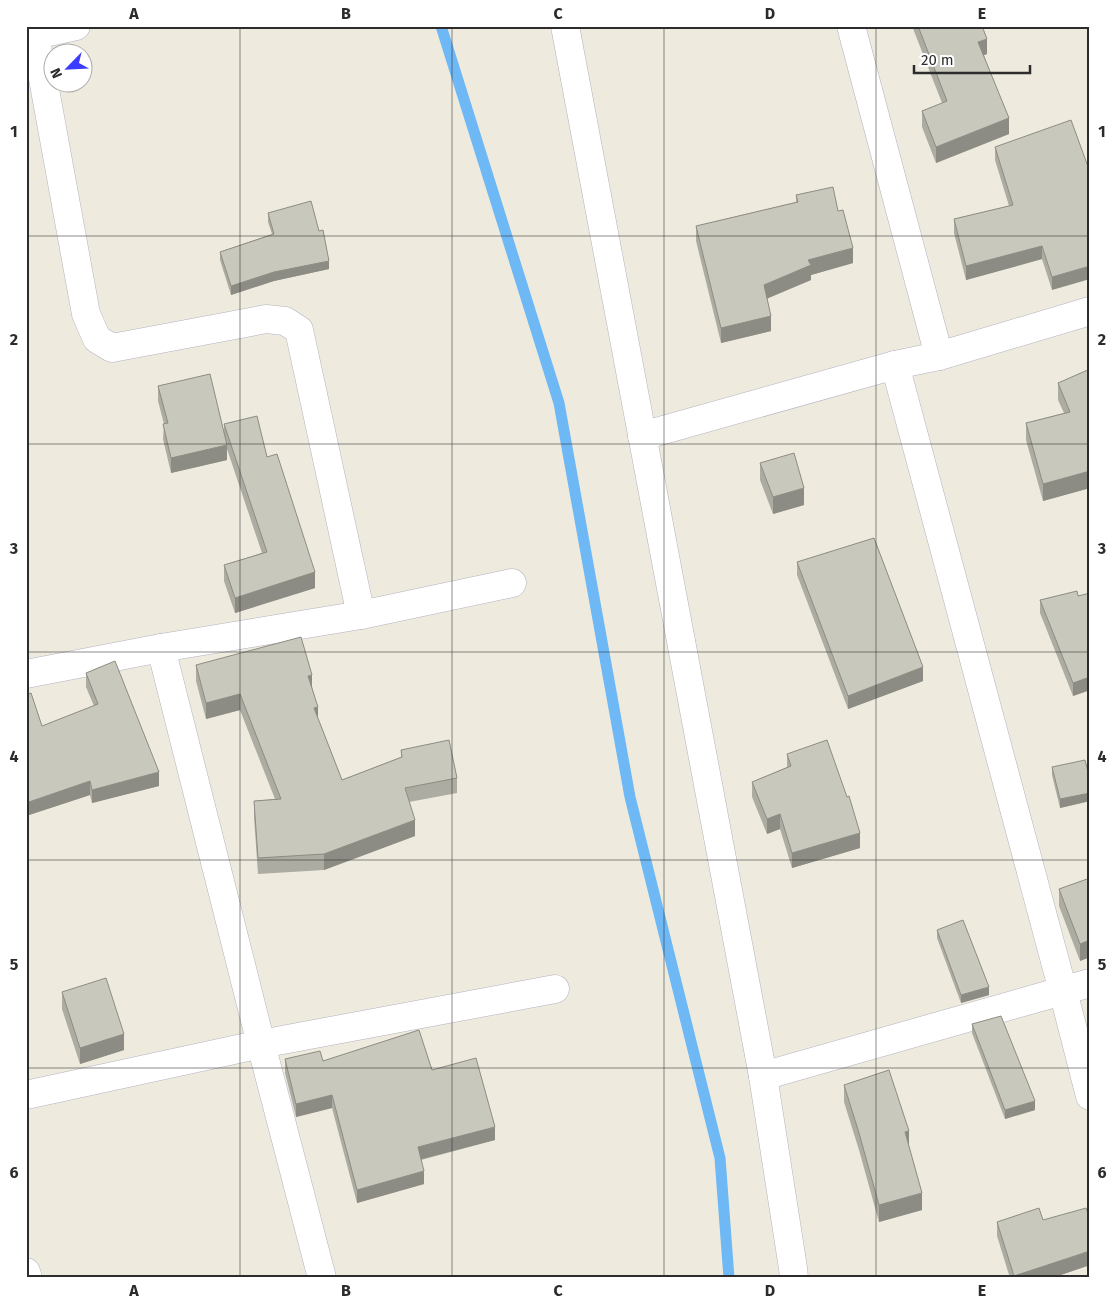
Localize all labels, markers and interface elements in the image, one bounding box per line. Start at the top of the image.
text: A [128,4,139,23]
text: B [341,4,351,23]
text: C [553,4,563,23]
text: D [765,4,775,23]
text: E [978,4,986,23]
north arrow [42,42,92,92]
scale bar [914,42,1030,74]
text: 20 m [921,51,954,69]
text: N [47,65,66,81]
text: 1 [10,122,18,141]
text: 1 [1098,122,1106,141]
text: 2 [10,330,18,349]
text: 2 [1098,330,1106,349]
text: 3 [9,539,18,558]
text: 3 [1097,539,1106,558]
text: 4 [9,747,19,766]
text: 4 [1097,747,1107,766]
text: 5 [10,955,19,974]
text: 5 [1098,955,1107,974]
text: 6 [9,1163,19,1182]
text: 6 [1097,1163,1107,1182]
text: A [128,1281,139,1300]
text: B [341,1281,351,1300]
text: C [553,1281,563,1300]
text: D [765,1281,775,1300]
text: E [978,1281,986,1300]

